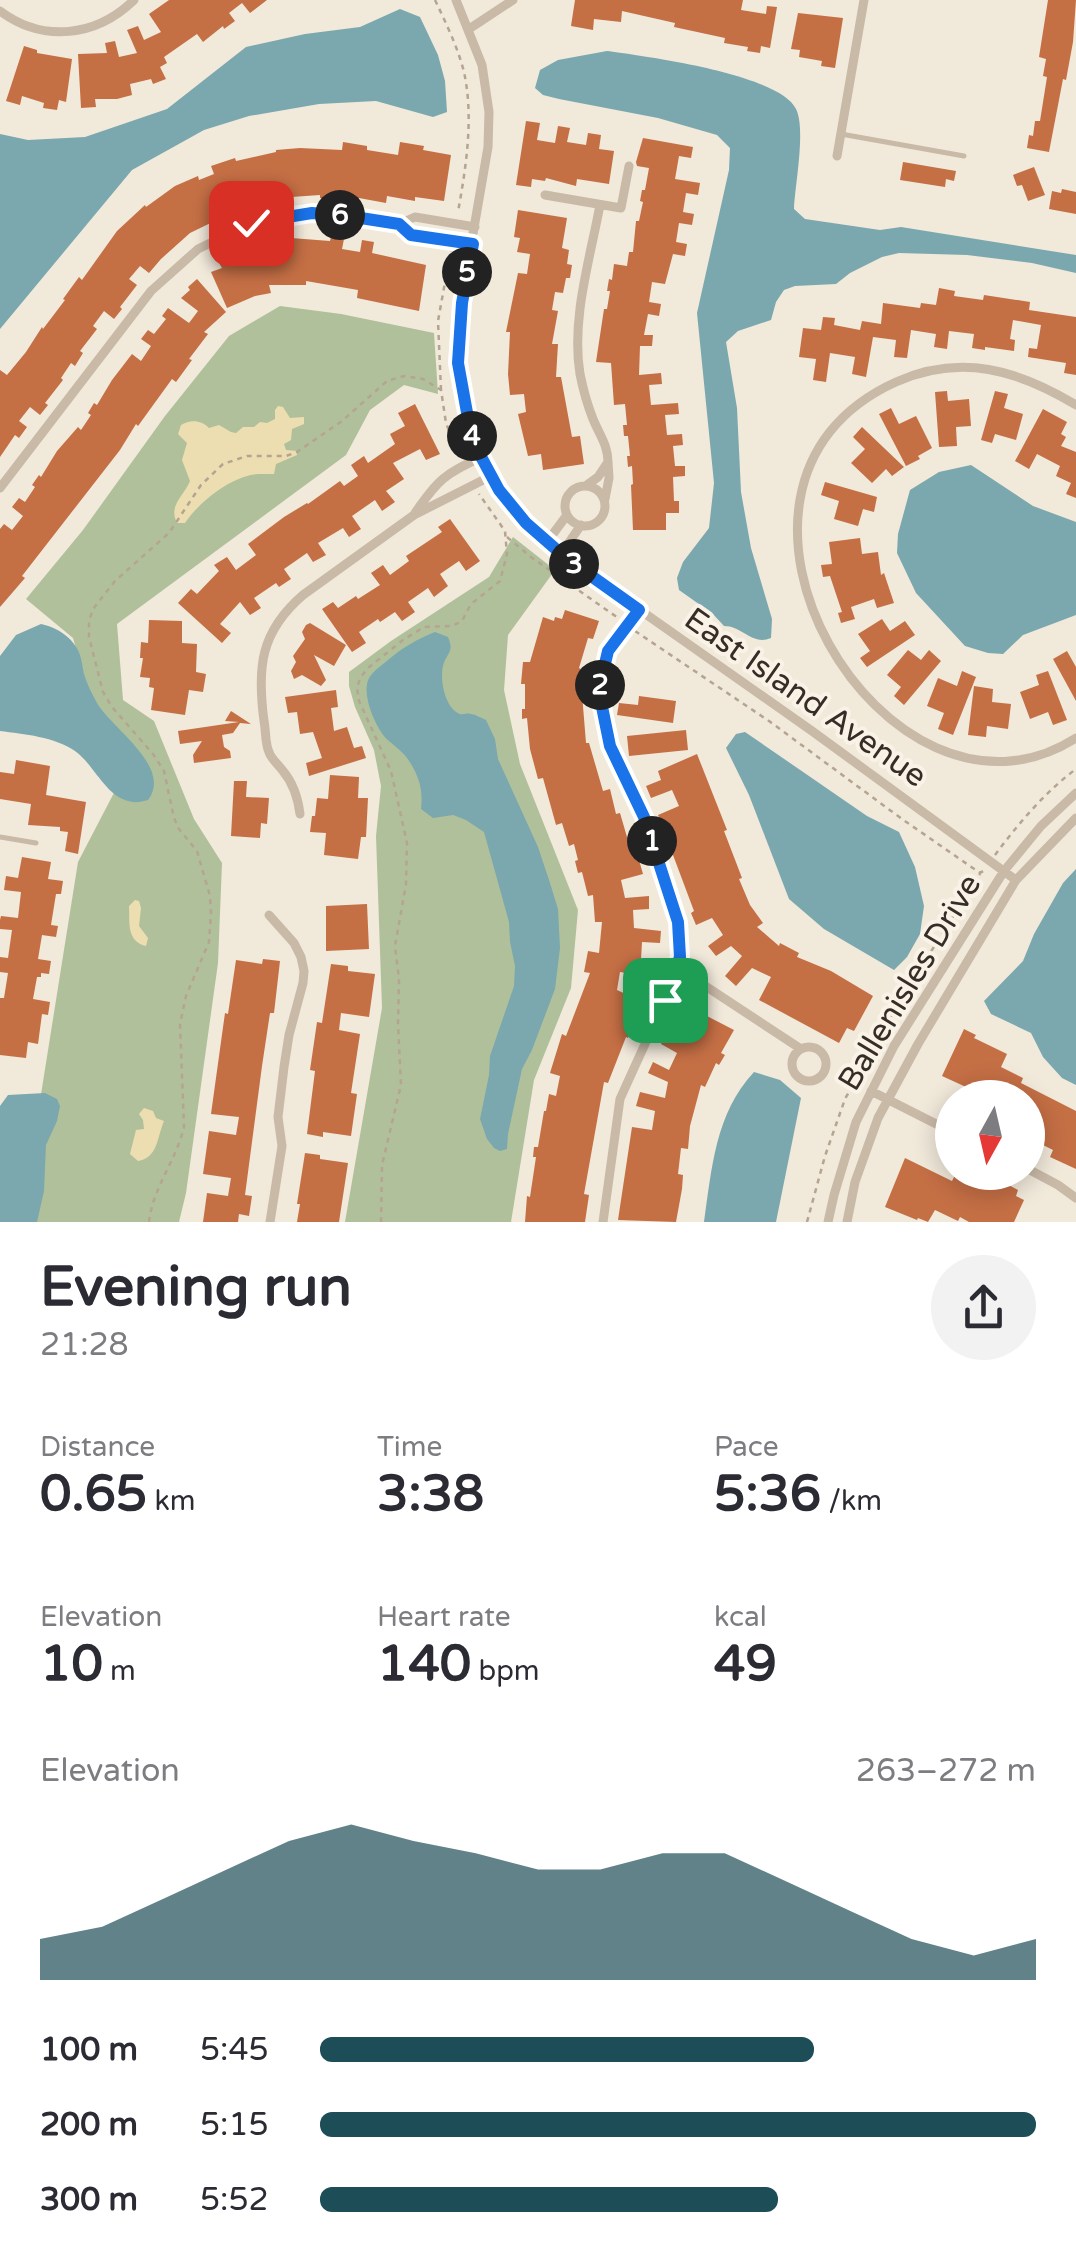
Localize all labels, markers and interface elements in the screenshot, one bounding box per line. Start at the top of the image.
pin [209,181,294,266]
pin: 6 [315,190,365,240]
icon: check [224,196,279,251]
text: 6 [331,198,349,232]
pin: 5 [442,247,492,297]
text: 5 [458,255,476,289]
pin: 4 [447,411,497,461]
text: 4 [463,419,481,453]
pin: 3 [549,539,599,589]
text: 3 [565,547,583,581]
street label: East Island Avenue [677,600,934,796]
pin: 2 [575,660,625,710]
text: 2 [591,668,609,702]
pin: 1 [627,816,677,866]
text: 1 [643,824,661,858]
street label: Ballenisles Drive [830,867,989,1098]
pin [623,958,708,1043]
icon: arrive [638,973,693,1028]
north arrow [935,1080,1045,1190]
map controls [935,1080,1045,1190]
text: Evening run [40,1255,352,1321]
button: share [931,1255,1036,1360]
text: 21:28 [40,1326,129,1364]
text: Distance [40,1430,155,1464]
text: Time [377,1430,442,1464]
text: Pace [714,1430,778,1464]
text: 0.65 [40,1464,147,1524]
text: 3:38 [377,1464,484,1524]
text: 5:36 [714,1464,821,1524]
text: km [147,1484,195,1518]
text: /km [821,1484,882,1518]
text: Elevation [40,1600,162,1634]
text: Heart rate [377,1600,511,1634]
text: kcal [714,1600,767,1634]
text: 10 [40,1634,103,1694]
text: 140 [377,1634,471,1694]
text: 49 [714,1634,777,1694]
text: m [103,1654,136,1688]
text: bpm [471,1654,540,1688]
text: Elevation [40,1752,180,1790]
text: 263–272 m [856,1752,1036,1790]
text: 100 m [40,2031,138,2069]
text: 5:45 [200,2031,269,2069]
text: 200 m [40,2106,138,2144]
text: 5:15 [200,2106,269,2144]
text: 300 m [40,2181,138,2219]
text: 5:52 [200,2181,269,2219]

